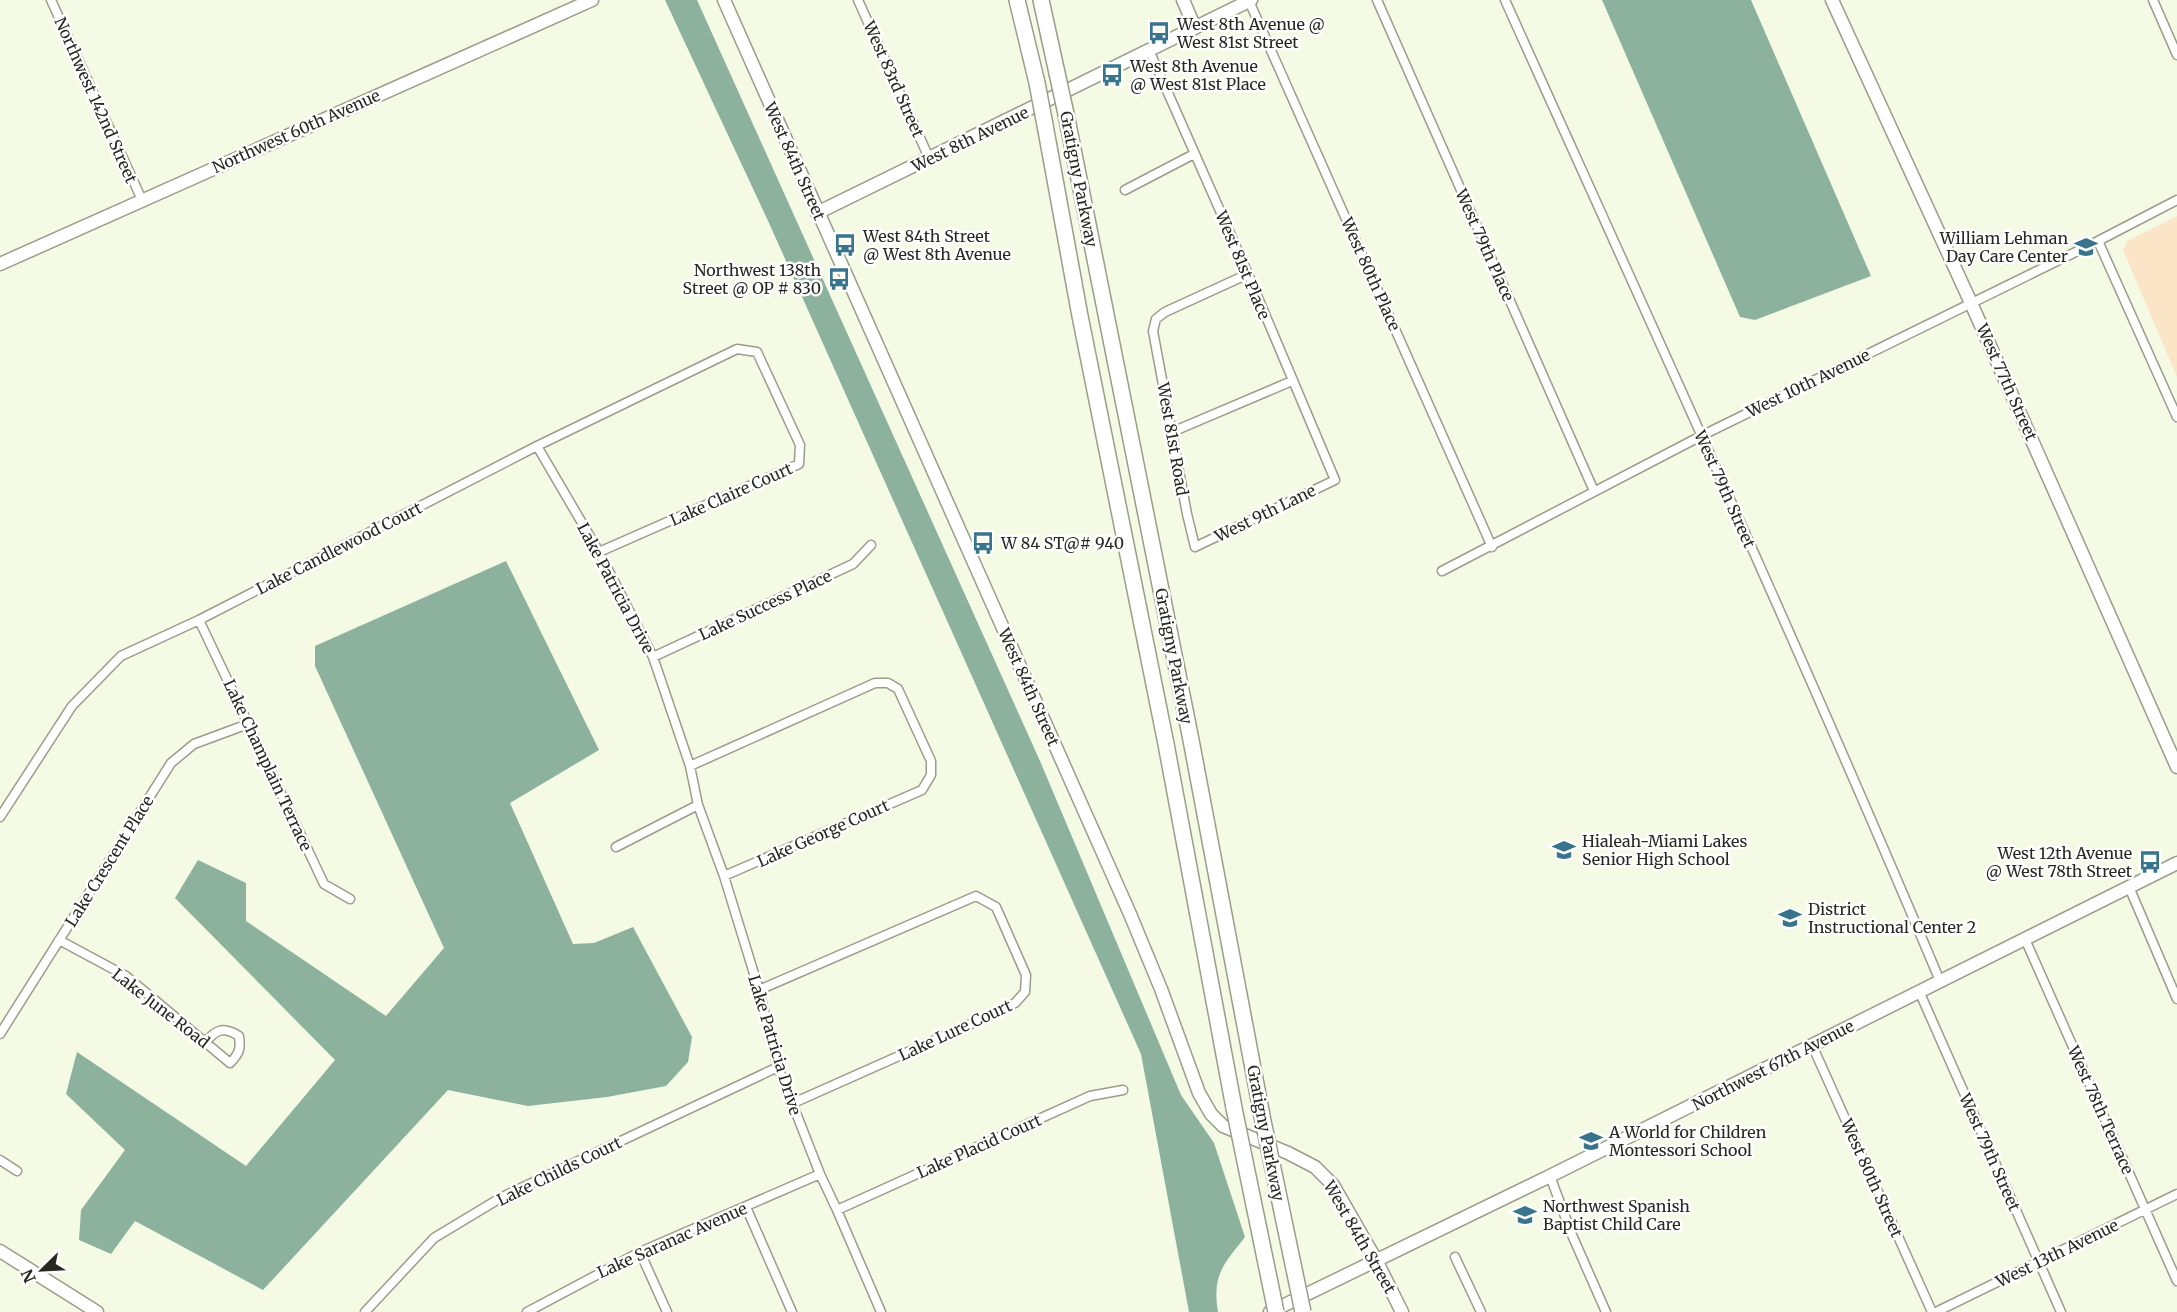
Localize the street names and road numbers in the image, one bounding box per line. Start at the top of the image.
street label: Northwest 142nd Street [50,14,142,187]
street label: West 83rd Street [859,17,929,141]
street label: Northwest 60th Avenue [209,85,383,177]
street label: West 84th Street [760,98,830,224]
street label: West 8th Avenue [907,102,1032,176]
street label: Gratigny Parkway [1056,109,1102,249]
street label: West 79th Place [1451,185,1519,304]
street label: West 81st Place [1211,207,1275,322]
street label: West 80th Place [1337,213,1405,334]
street label: West 77th Street [1972,320,2042,444]
street label: West 10th Avenue [1742,344,1873,422]
street label: West 81st Road [1153,380,1193,498]
street label: West 79th Street [1690,426,1760,552]
street label: Lake Claire Court [667,458,796,530]
street label: West 9th Lane [1210,480,1319,546]
street label: Lake Candlewood Court [253,497,426,598]
street label: Lake Patricia Drive [573,519,659,657]
street label: Lake Success Place [696,566,834,644]
street label: Gratigny Parkway [1151,586,1197,726]
street label: West 84th Street [994,624,1064,750]
street label: Lake Champlain Terrace [219,676,317,854]
street label: Lake Crescent Place [61,792,157,930]
street label: Lake George Court [754,795,893,871]
street label: Lake June Road [108,964,214,1052]
street label: Lake Patricia Drive [744,973,806,1117]
street label: Lake Lure Court [895,995,1015,1065]
street label: Northwest 67th Avenue [1689,1015,1857,1115]
street label: West 78th Terrace [2063,1042,2138,1177]
street label: Gratigny Parkway [1243,1063,1289,1203]
street label: West 79th Street [1955,1089,2025,1215]
street label: Lake Placid Court [914,1109,1045,1182]
street label: West 80th Street [1836,1115,1907,1241]
street label: Lake Childs Court [493,1132,625,1210]
street label: West 84th Street [1319,1176,1401,1298]
street label: Lake Saranac Avenue [594,1198,750,1282]
street label: West 13th Avenue [1991,1215,2122,1292]

